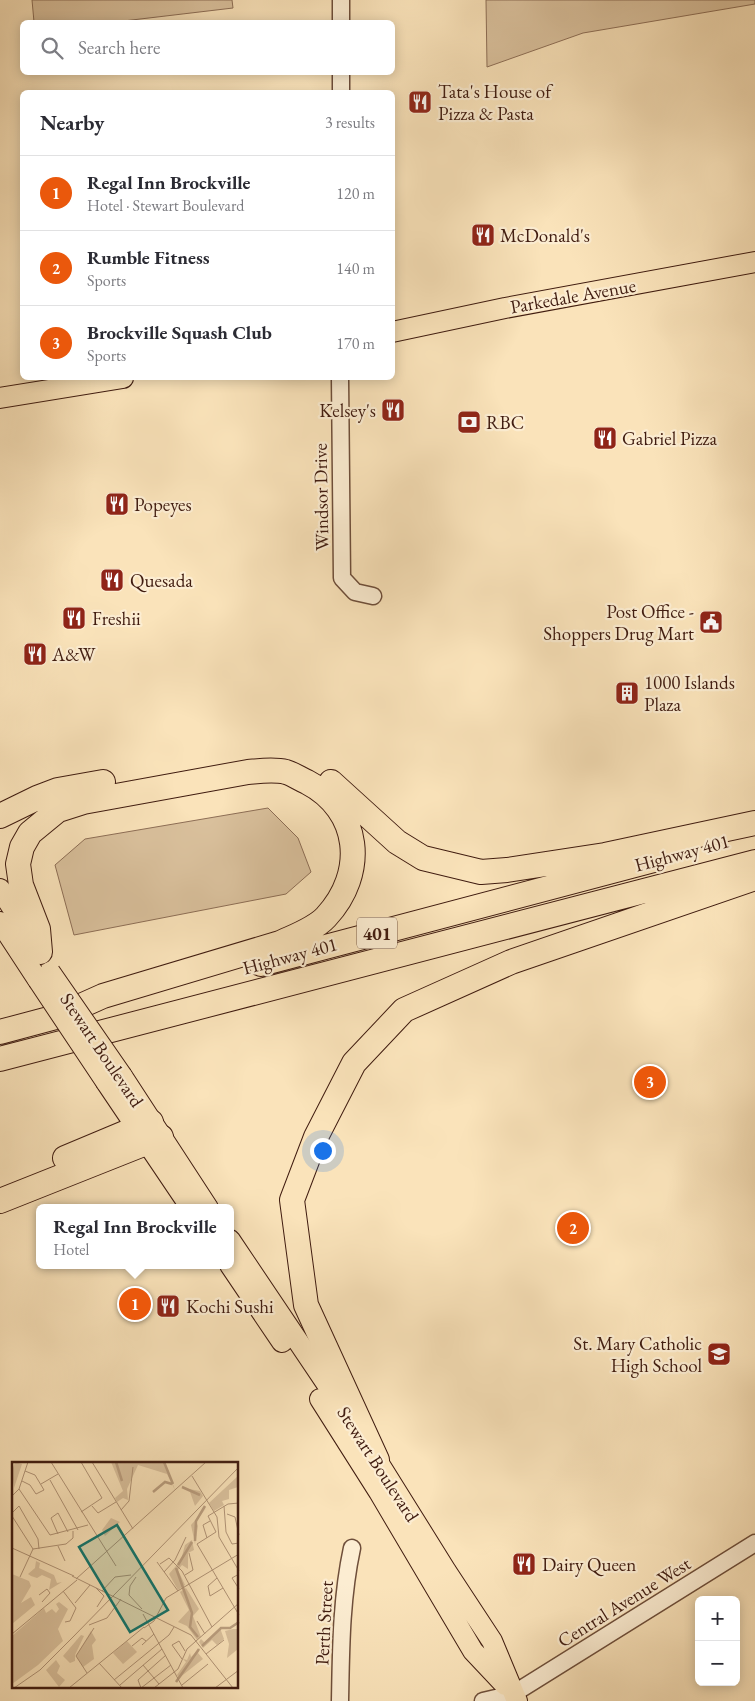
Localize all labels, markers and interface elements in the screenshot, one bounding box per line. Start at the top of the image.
search box [20,20,395,75]
icon: search [38,34,66,62]
text: Search here [78,35,160,60]
place label: Tata's House of Pizza & Pasta [438,79,553,126]
restaurant icon: Tata's House of Pizza & Pasta [407,89,433,115]
text: Nearby [40,109,104,136]
text: 3 results [325,112,375,133]
text: Regal Inn Brockville [87,170,250,195]
text: 1 [52,183,60,204]
text: 120 m [336,183,375,204]
text: Hotel · Stewart Boulevard [87,195,244,216]
restaurant icon: McDonald's [470,222,496,248]
place label: McDonald's [500,223,590,248]
text: Rumble Fitness [87,245,210,270]
text: 2 [52,258,60,279]
text: 140 m [336,258,375,279]
text: Sports [87,270,126,291]
street label: Parkedale Avenue [508,273,638,319]
text: Brockville Squash Club [87,320,272,345]
text: 3 [52,333,60,354]
text: 170 m [336,333,375,354]
text: Sports [87,345,126,366]
restaurant icon: Kelsey's [380,397,406,423]
place label: Kelsey's [319,398,376,423]
bank icon: RBC [456,409,482,435]
place label: RBC [486,410,524,435]
restaurant icon: Gabriel Pizza [592,425,618,451]
place label: Gabriel Pizza [622,426,717,451]
street label: Windsor Drive [308,443,334,551]
restaurant icon: Popeyes [104,491,130,517]
place label: Popeyes [134,492,192,517]
restaurant icon: Quesada [99,567,125,593]
place label: Quesada [130,568,193,593]
place label: Post Office - Shoppers Drug Mart [543,599,694,646]
restaurant icon: Freshii [61,605,87,631]
place label: Freshii [92,606,141,631]
public building icon: Post Office - Shoppers Drug Mart [698,609,724,635]
restaurant icon: A&W [22,641,48,667]
place label: A&W [51,642,96,667]
place label: 1000 Islands Plaza [644,670,735,717]
building icon: 1000 Islands Plaza [614,680,640,706]
street label: Highway 401 [632,828,732,878]
road number: 401 [357,918,397,948]
street label: Highway 401 [240,931,340,981]
street label: Stewart Boulevard [55,988,150,1112]
pin: 3 [634,1063,666,1101]
your location [310,1138,336,1164]
popup [36,1204,234,1269]
pin: 2 [557,1209,589,1247]
text: Regal Inn Brockville [53,1214,217,1239]
text: Hotel [53,1239,89,1260]
pin: 1 [119,1285,151,1323]
restaurant icon: Kochi Sushi [155,1293,181,1319]
place label: Kochi Sushi [186,1294,274,1319]
place label: St. Mary Catholic High School [573,1331,702,1378]
school or university icon: St. Mary Catholic High School [706,1341,732,1367]
street label: Stewart Boulevard [331,1402,425,1527]
inset map [12,1462,239,1688]
restaurant icon: Dairy Queen [511,1551,537,1577]
street label: Central Avenue West [553,1551,695,1653]
place label: Dairy Queen [542,1552,636,1577]
street label: Perth Street [309,1580,339,1666]
map controls [695,1596,740,1686]
button: + [695,1596,740,1641]
button: − [695,1641,740,1686]

